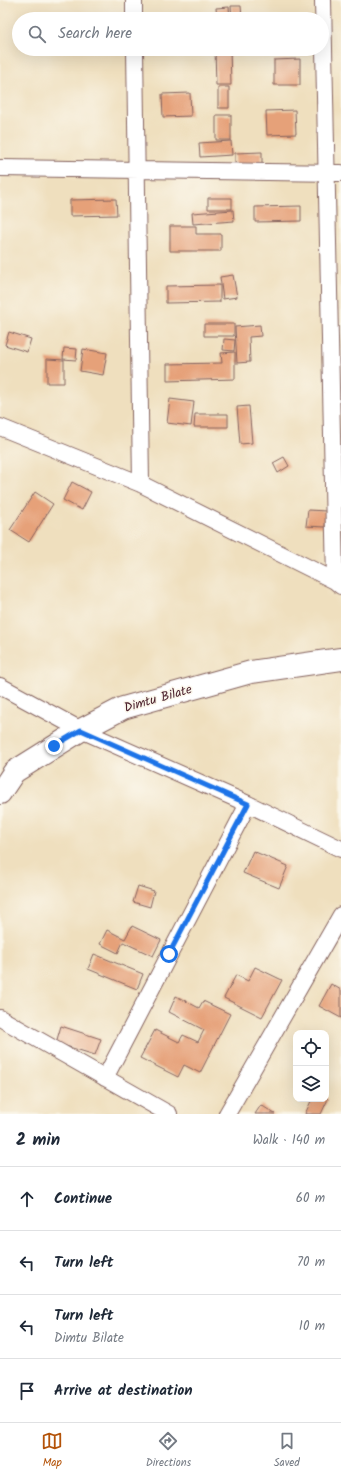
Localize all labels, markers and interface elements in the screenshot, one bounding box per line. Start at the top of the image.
search box [12,12,329,56]
text: Search here [58,22,132,46]
icon: search [26,23,48,45]
street label: Dimtu Bilate [122,679,195,719]
route end [45,737,63,755]
route start [160,945,178,963]
map controls [293,1030,329,1102]
button: locate [293,1030,329,1066]
button: layers [293,1066,329,1102]
text: 2 min [16,1127,60,1154]
text: Walk · 140 m [253,1130,325,1151]
text: Continue [54,1187,112,1211]
icon: ahead [16,1188,38,1210]
text: 60 m [296,1188,325,1209]
text: Turn left [54,1251,114,1275]
icon: left [16,1252,38,1274]
text: 70 m [297,1252,325,1273]
text: Turn left [54,1304,114,1328]
icon: left [16,1316,38,1338]
text: 10 m [299,1316,325,1337]
text: Dimtu Bilate [54,1328,124,1349]
text: Arrive at destination [54,1379,193,1403]
icon: arrive [16,1380,38,1402]
tab: Map [41,1430,63,1472]
tab: Directions [146,1430,191,1472]
tab: Saved [274,1430,300,1472]

